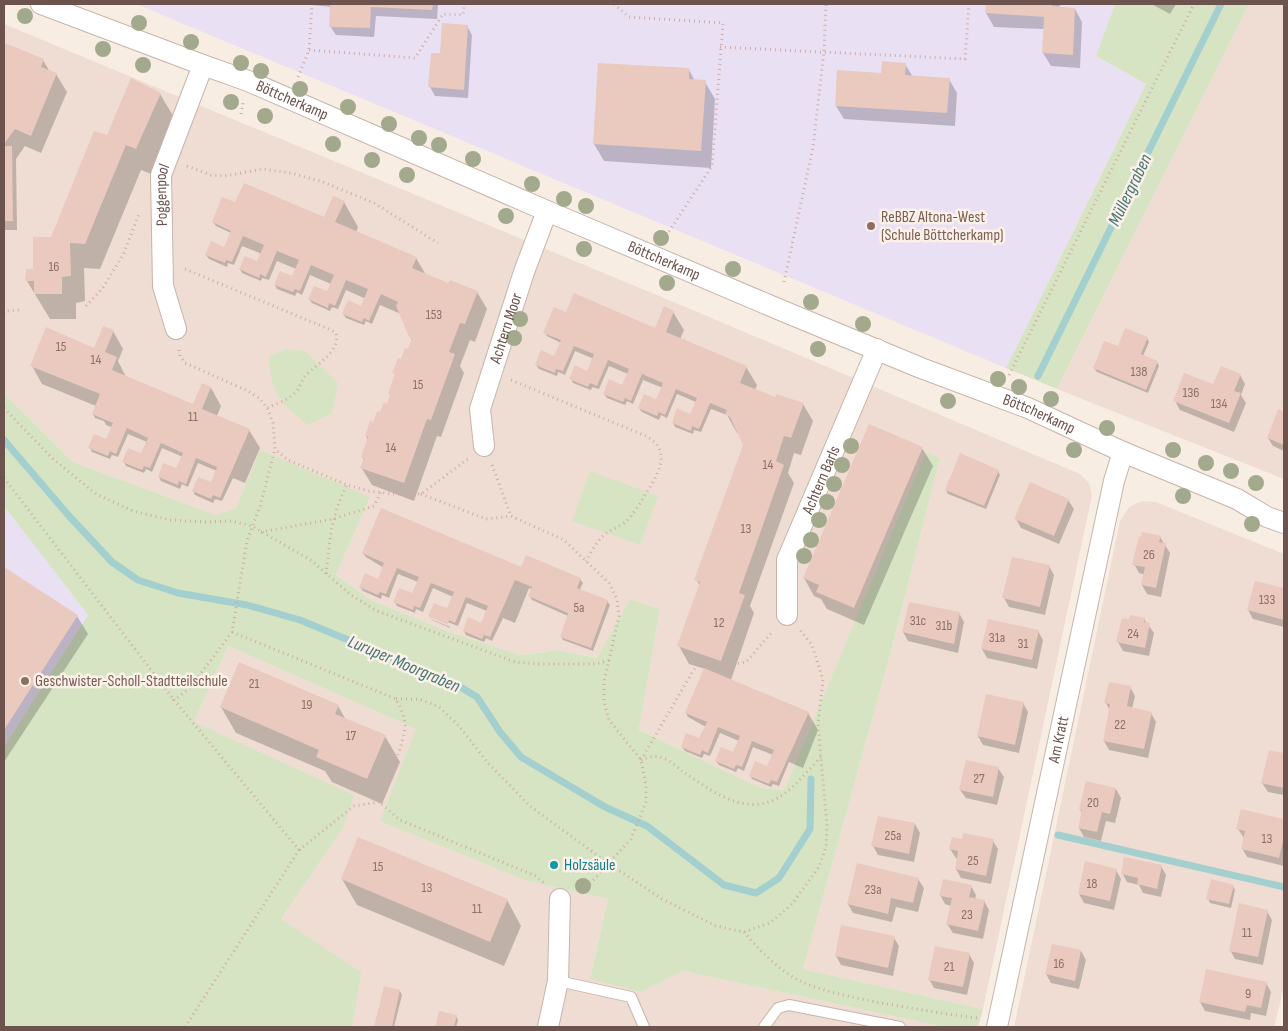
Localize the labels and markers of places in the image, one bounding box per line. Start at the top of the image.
place label: ReBBZ Altona-West (Schule Böttcherkamp) [881,208,1003,245]
marker: ReBBZ Altona-West (Schule Böttcherkamp) [865,220,877,232]
place label: Geschwister-Scholl-Stadtteilschule [35,672,228,691]
marker: Geschwister-Scholl-Stadtteilschule [19,675,31,687]
place label: Holzsäule [564,856,615,875]
marker: Holzsäule [548,859,560,871]

